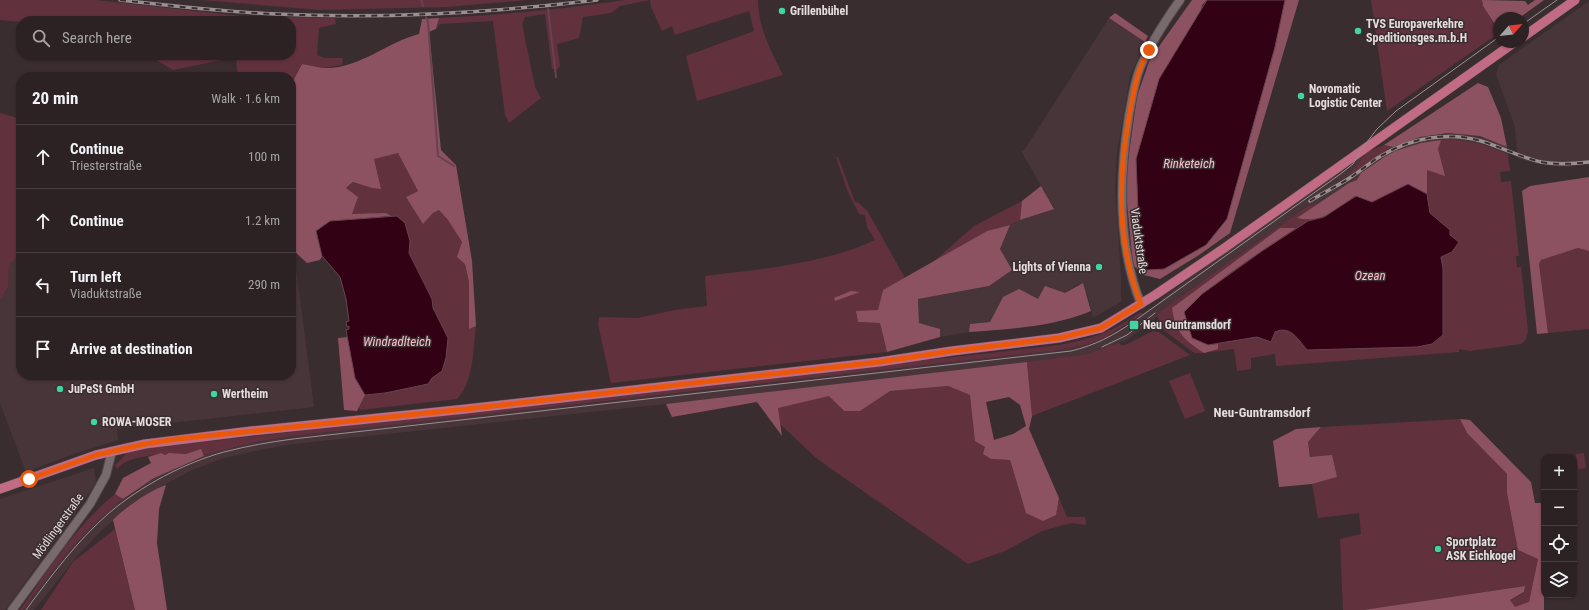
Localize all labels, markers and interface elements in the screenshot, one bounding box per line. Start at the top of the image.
place label: Grillenbühel [790,4,848,18]
marker: Grillenbühel [777,6,787,16]
north arrow [1493,12,1529,48]
search box [16,16,296,60]
place label: TVS Europaverkehre Speditionsges.m.b.H [1366,17,1467,45]
marker: TVS Europaverkehre Speditionsges.m.b.H [1353,26,1363,36]
icon: search [30,27,52,49]
text: Search here [62,29,132,47]
route end [1140,41,1158,59]
place label: Novomatic Logistic Center [1309,82,1382,110]
text: 20 min [32,88,78,108]
text: Walk · 1.6 km [211,91,280,106]
marker: Novomatic Logistic Center [1296,91,1306,101]
text: Continue [70,140,124,158]
icon: ahead [32,146,54,168]
text: 100 m [248,149,280,164]
water label: Rinketeich [1163,156,1215,171]
text: Triesterstraße [70,158,142,173]
street label: Viaduktstraße [1127,207,1151,275]
icon: ahead [32,210,54,232]
text: Continue [70,212,124,230]
text: 1.2 km [245,213,280,228]
place label: Lights of Vienna [1013,260,1091,274]
marker: Lights of Vienna [1094,262,1104,272]
text: Turn left [70,268,121,286]
water label: Ozean [1354,268,1386,283]
icon: left [32,274,54,296]
text: 290 m [248,277,280,292]
text: Viaduktstraße [70,286,142,301]
place label: Neu Guntramsdorf [1143,318,1231,332]
marker: Neu Guntramsdorf [1128,319,1140,331]
water label: Windradlteich [363,334,431,349]
icon: arrive [32,338,54,360]
text: Arrive at destination [70,340,193,358]
place label: JuPeSt GmbH [68,382,134,396]
marker: JuPeSt GmbH [55,384,65,394]
place label: Wertheim [222,387,268,401]
marker: Wertheim [209,389,219,399]
district label: Neu-Guntramsdorf [1213,405,1311,420]
place label: ROWA-MOSER [102,415,172,429]
marker: ROWA-MOSER [89,417,99,427]
map controls [1541,454,1577,598]
button: + [1541,454,1577,490]
route start [20,470,38,488]
street label: Mödlingerstraße [30,490,87,562]
button: − [1541,490,1577,526]
button: locate [1541,526,1577,562]
place label: Sportplatz ASK Eichkogel [1446,535,1516,563]
marker: Sportplatz ASK Eichkogel [1433,544,1443,554]
button: layers [1541,562,1577,598]

